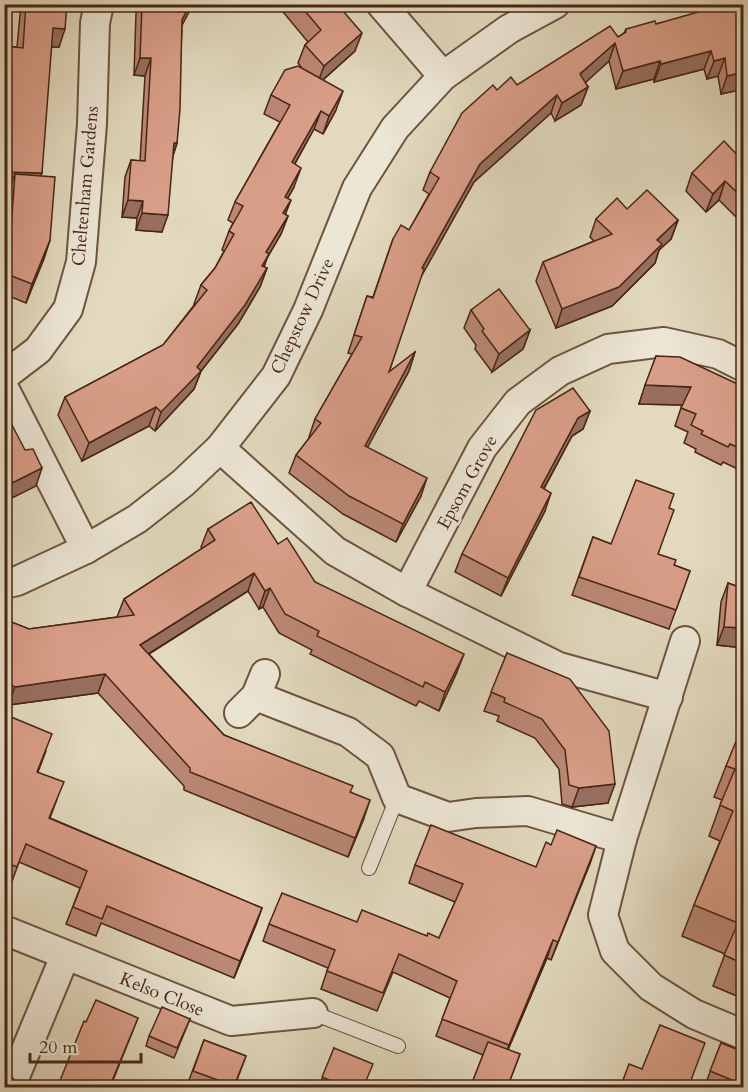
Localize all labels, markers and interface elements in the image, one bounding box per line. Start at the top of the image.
street label: Cheltenham Gardens [66,105,105,267]
street label: Chepstow Drive [265,254,340,378]
street label: Epsom Grove [431,431,504,534]
street label: Kelso Close [116,966,208,1023]
scale bar [30,1026,141,1064]
text: 20 m [39,1035,78,1060]

